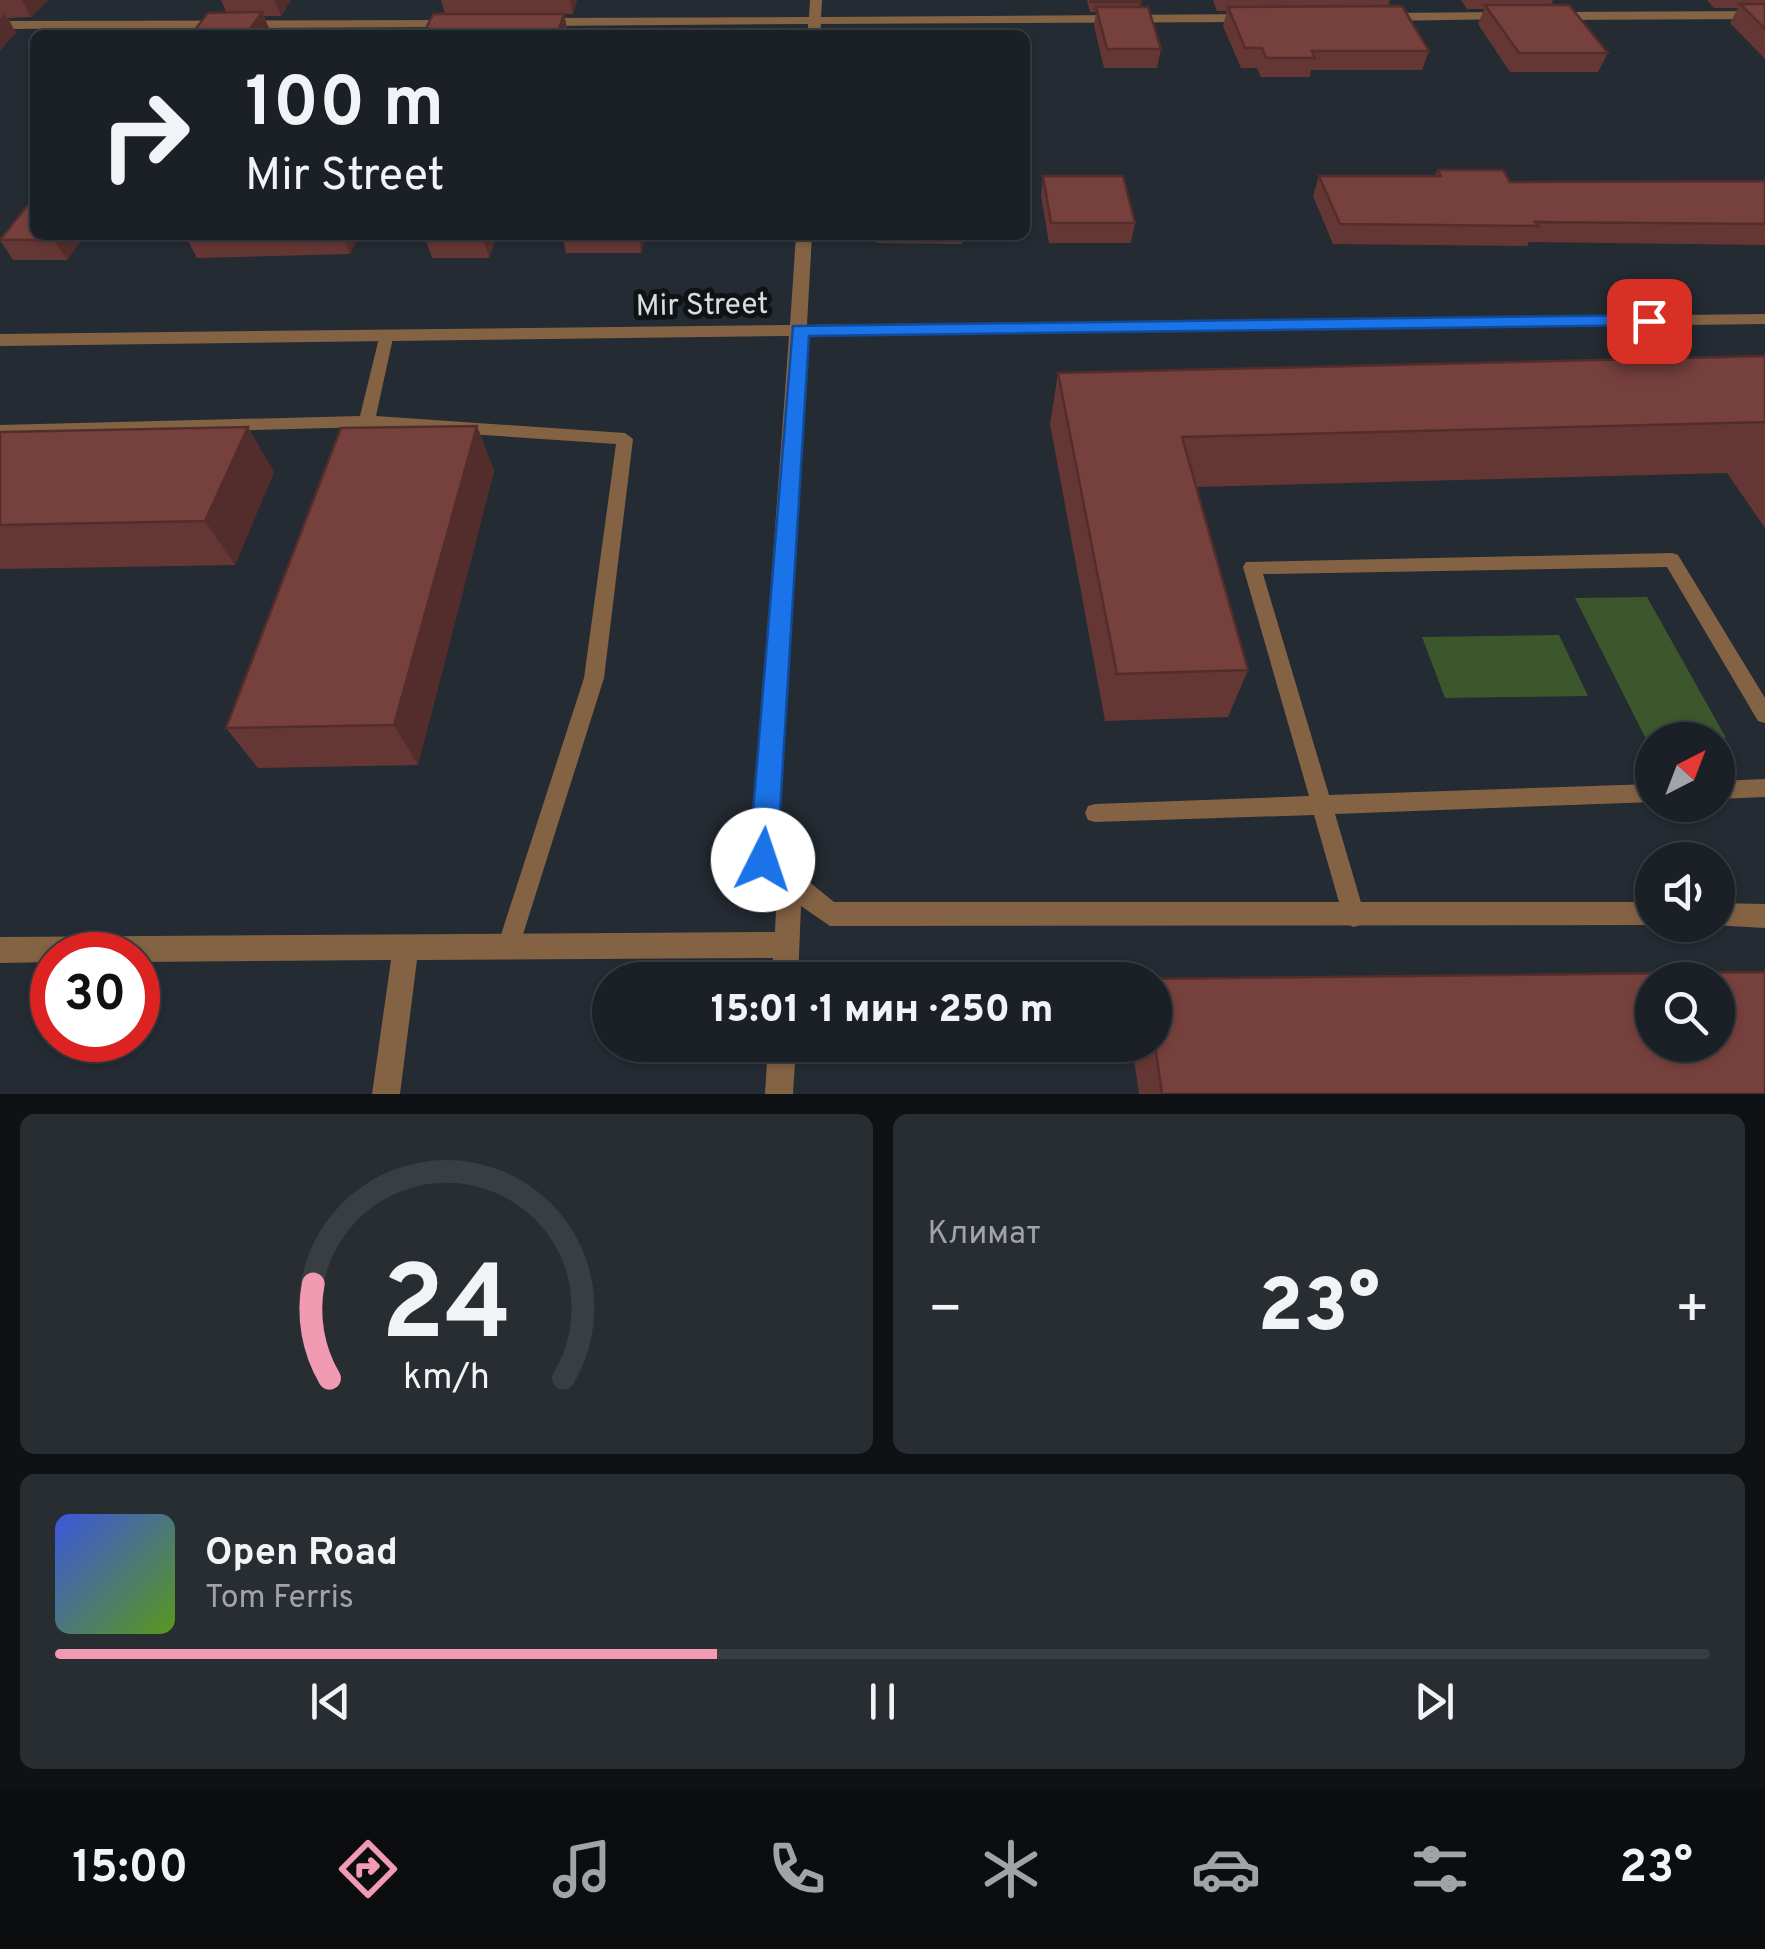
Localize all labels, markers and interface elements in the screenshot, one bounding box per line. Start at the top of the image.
text: 100 m [245,62,444,151]
icon: right [80,70,210,200]
text: Mir Street [245,149,445,206]
pin [1607,279,1692,364]
street label: Mir Street [635,287,769,326]
icon: arrive [1622,294,1677,349]
north arrow [1635,722,1735,822]
map controls [1635,722,1735,1062]
position arrow [711,808,815,912]
button: sound [1635,842,1735,942]
speed limit sign: 30 [30,932,160,1062]
button: search [1635,962,1735,1062]
text: 15:01 · 1 мин · 250 m [711,987,1053,1036]
text: Климат [928,1215,1041,1255]
text: 24 [381,1244,511,1376]
text: 23° [1258,1263,1380,1358]
text: − [928,1277,963,1347]
text: + [1675,1277,1710,1347]
text: km/h [403,1356,490,1402]
text: Open Road [205,1530,398,1579]
text: Tom Ferris [205,1579,354,1619]
icon: previous [303,1674,358,1729]
icon: pause [855,1674,910,1729]
icon: next [1407,1674,1462,1729]
icon: directions [333,1834,403,1904]
icon: music [547,1834,617,1904]
icon: phone [762,1834,832,1904]
icon: climate [976,1834,1046,1904]
icon: car [1191,1834,1261,1904]
icon: filters [1405,1834,1475,1904]
text: 15:00 [72,1841,188,1898]
text: 23° [1620,1841,1693,1898]

